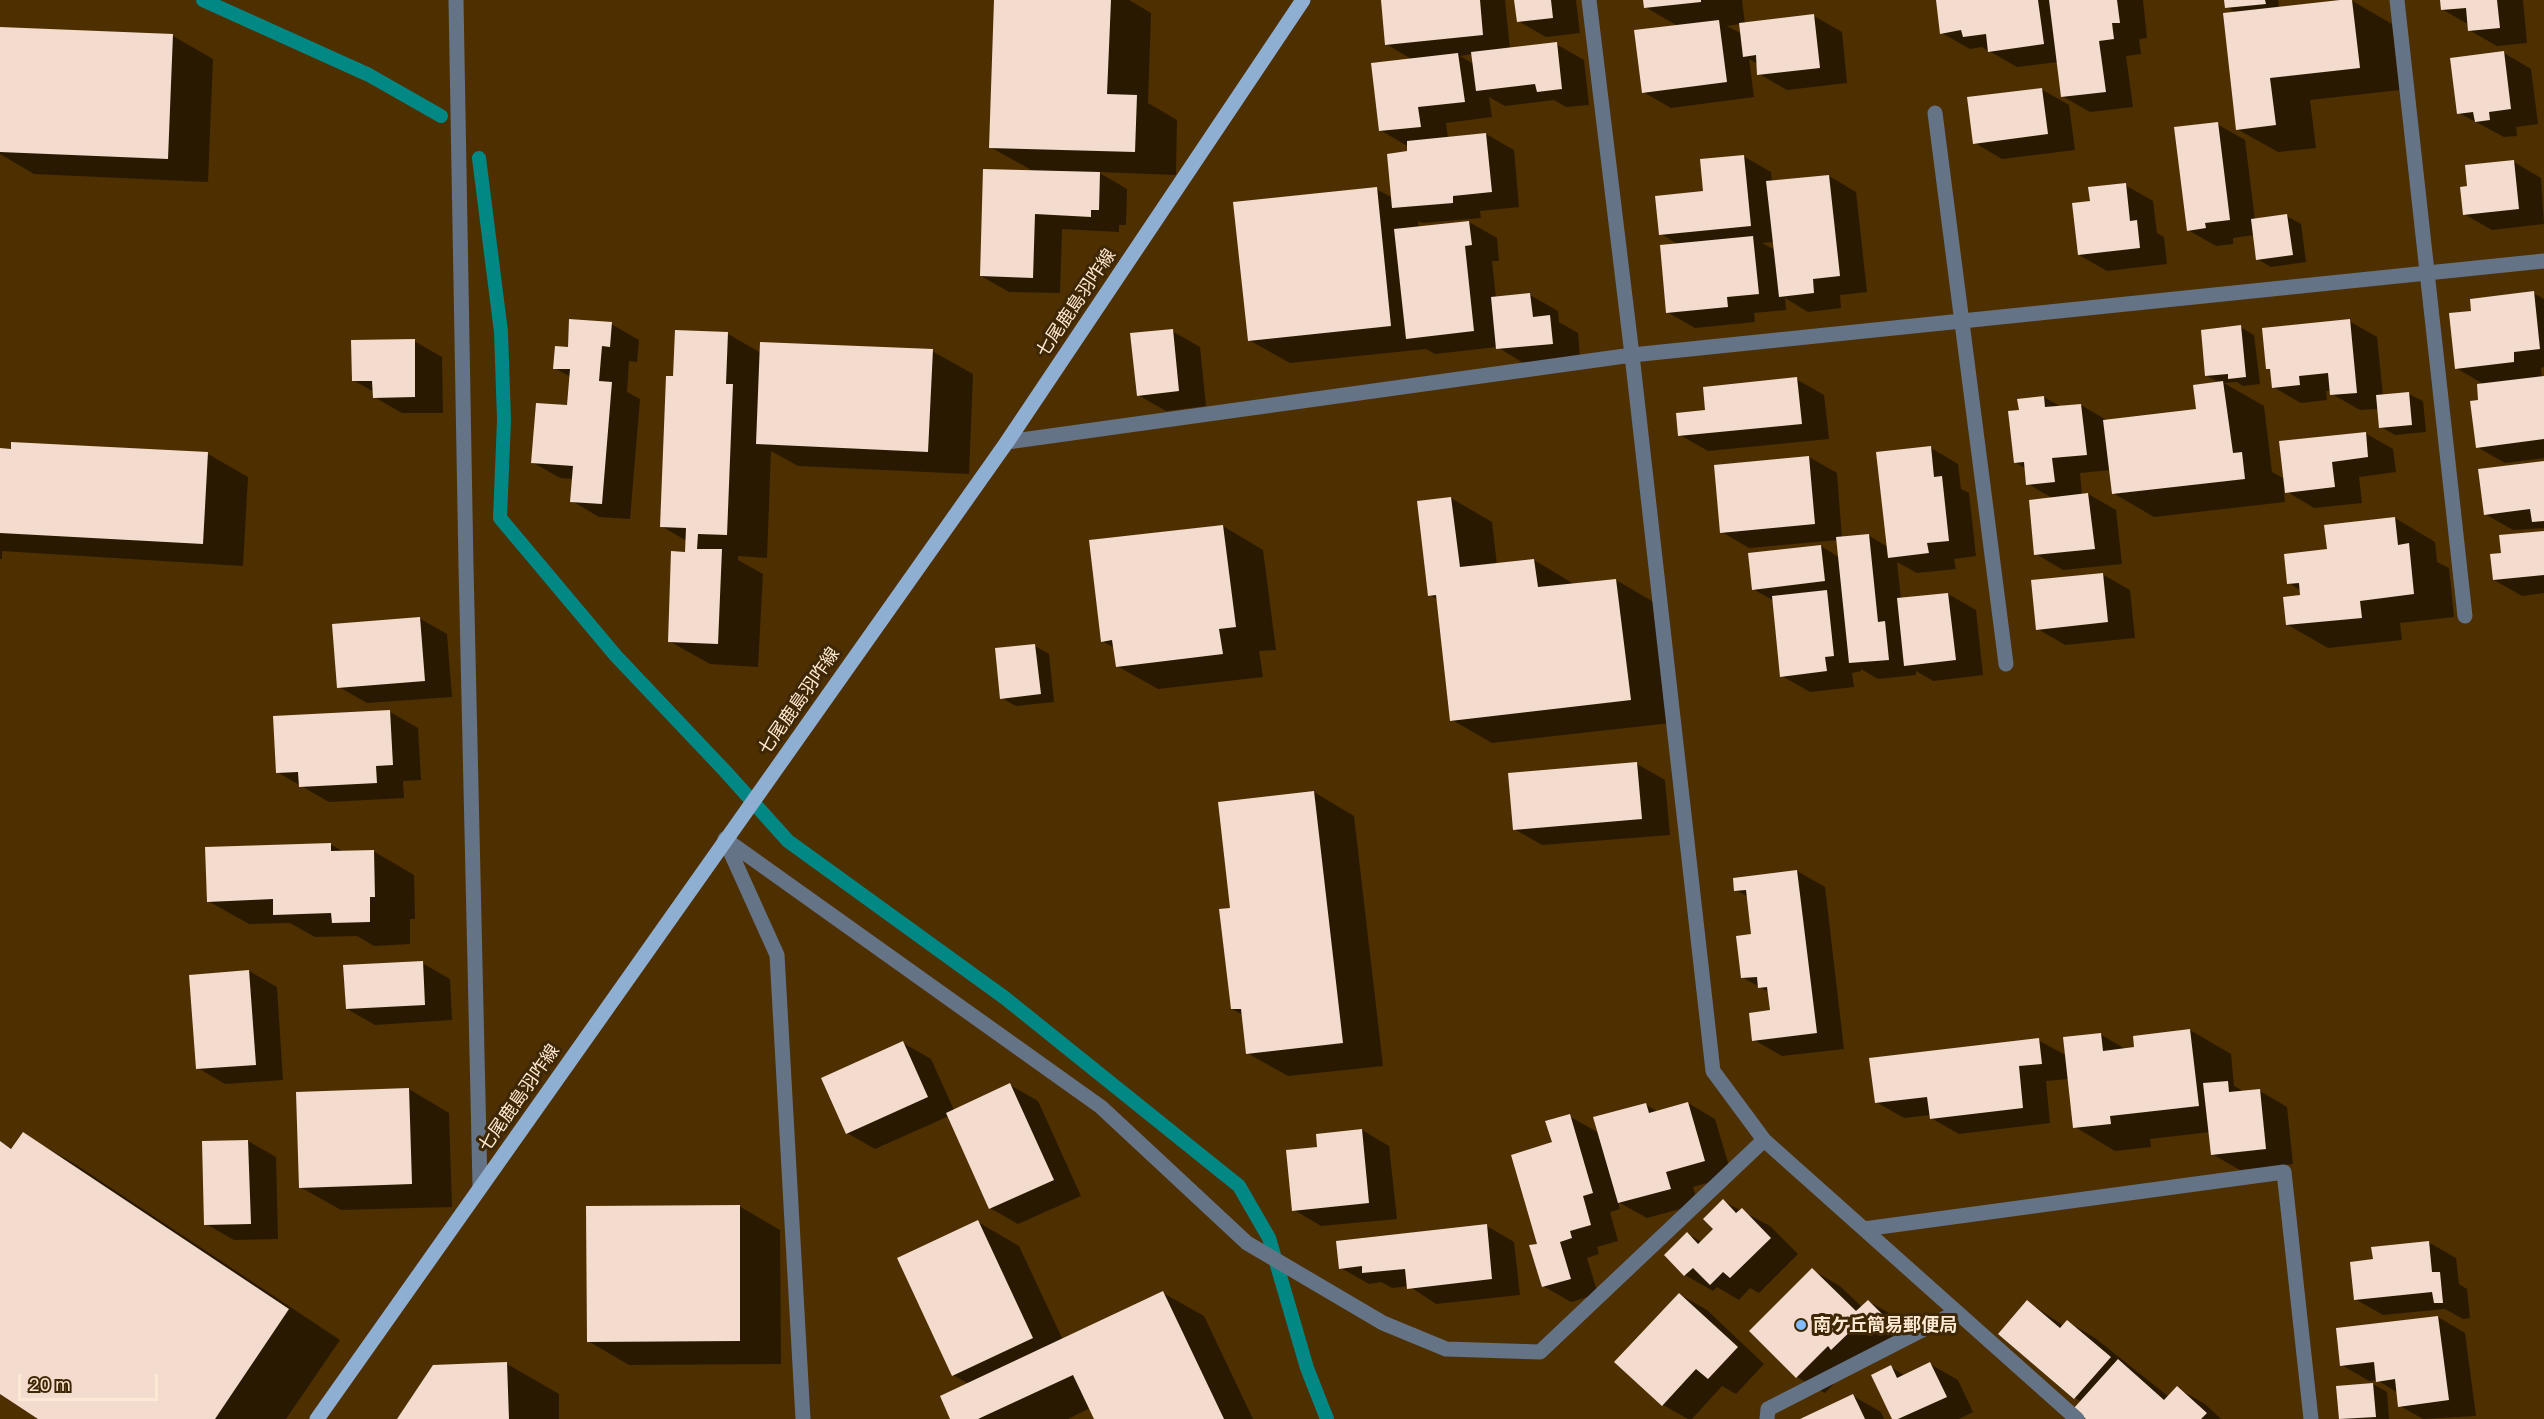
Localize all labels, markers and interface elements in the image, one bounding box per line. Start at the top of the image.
street label: 七尾鹿島羽咋線 [1032,245,1120,361]
street label: 七尾鹿島羽咋線 [754,643,844,759]
street label: 七尾鹿島羽咋線 [474,1040,564,1156]
place label: 南ケ丘簡易郵便局 [1813,1314,1957,1336]
marker: 南ケ丘簡易郵便局 [1794,1318,1808,1332]
scale bar [21,1362,160,1400]
text: 20 m [29,1373,71,1395]

